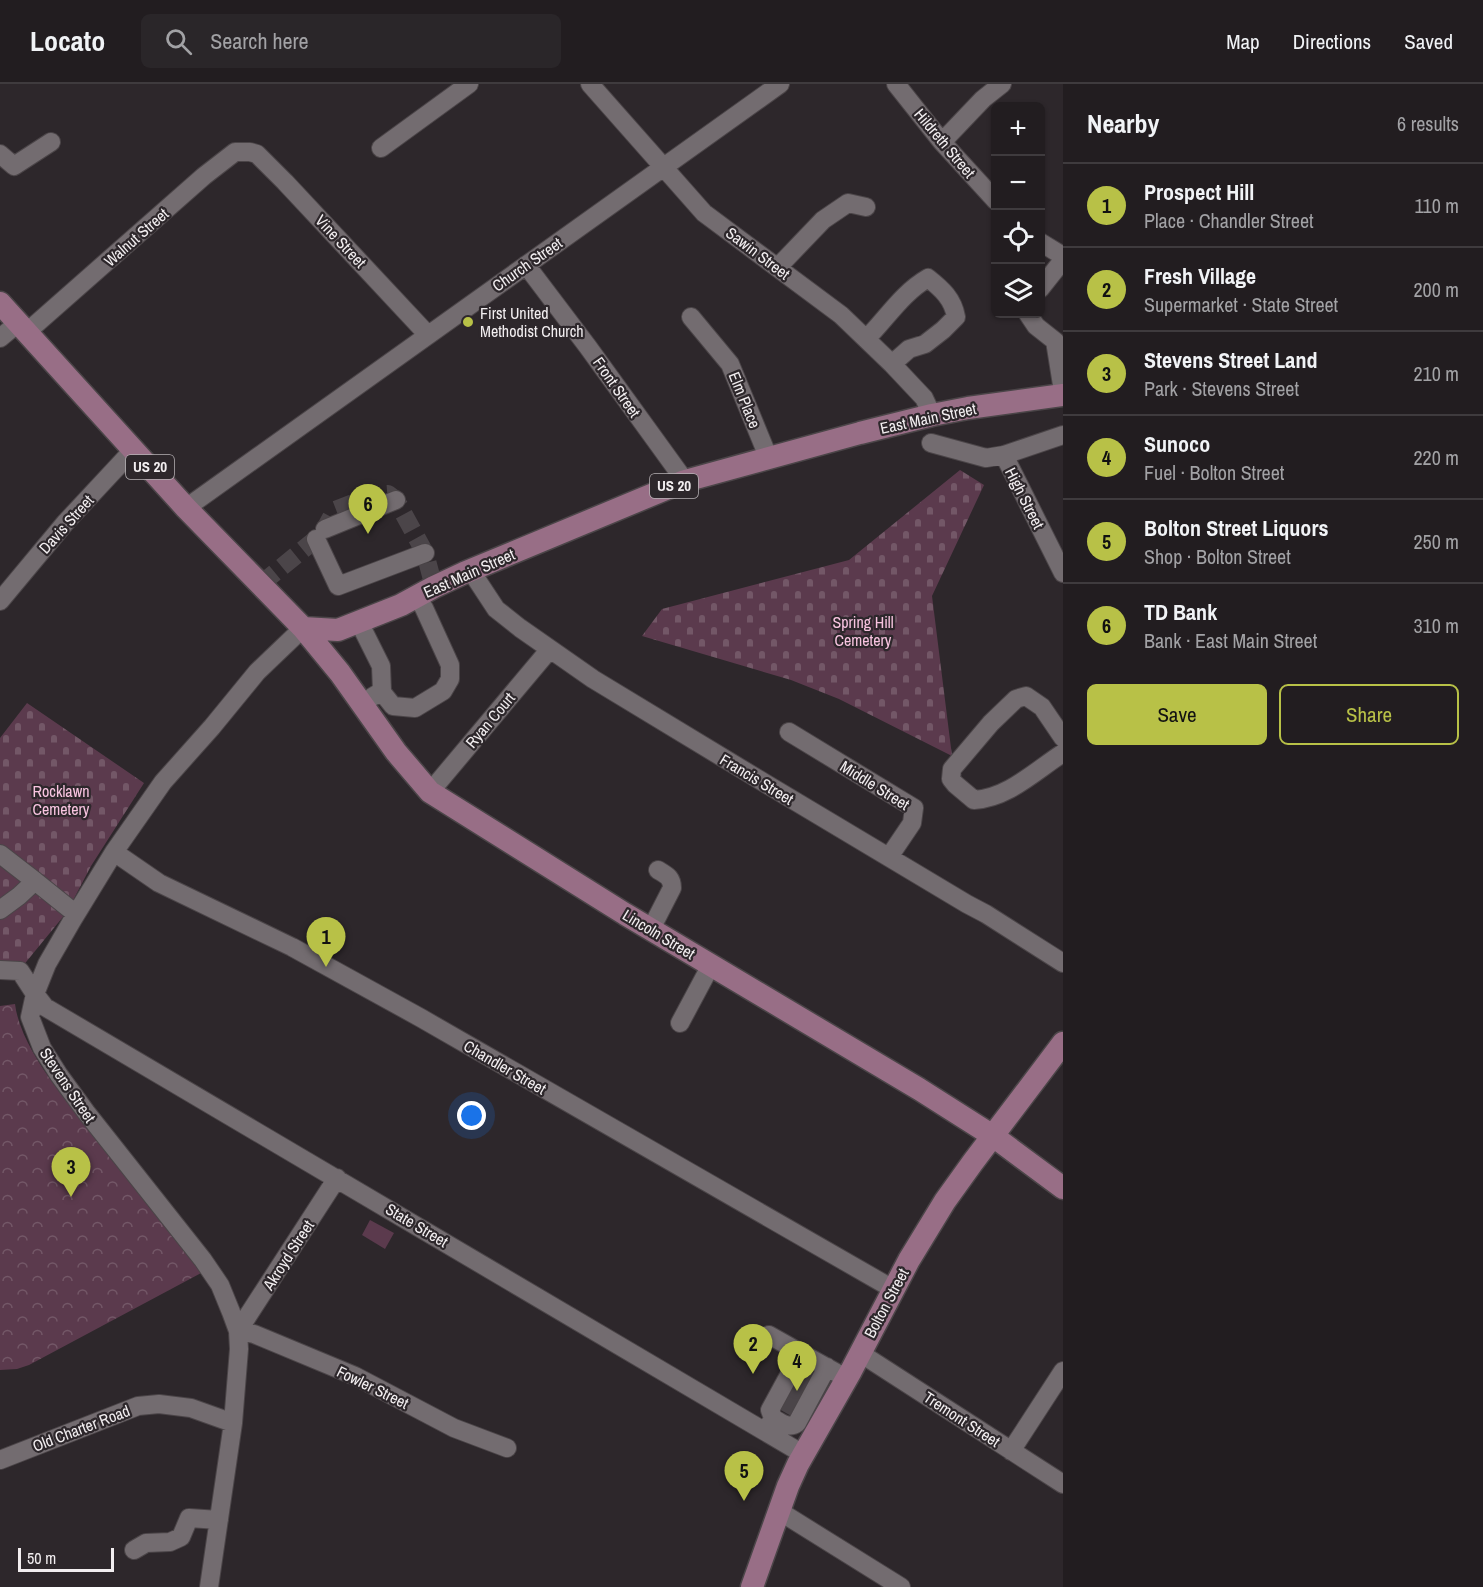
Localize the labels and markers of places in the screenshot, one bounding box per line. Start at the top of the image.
place label: First United Methodist Church [480,302,584,342]
marker: First United Methodist Church [461,315,475,329]
pin: 6 [348,484,388,534]
pin: 1 [306,918,346,967]
pin: 3 [52,1148,90,1197]
pin: 2 [734,1324,772,1374]
pin: 4 [778,1342,816,1391]
pin: 5 [724,1452,764,1501]

